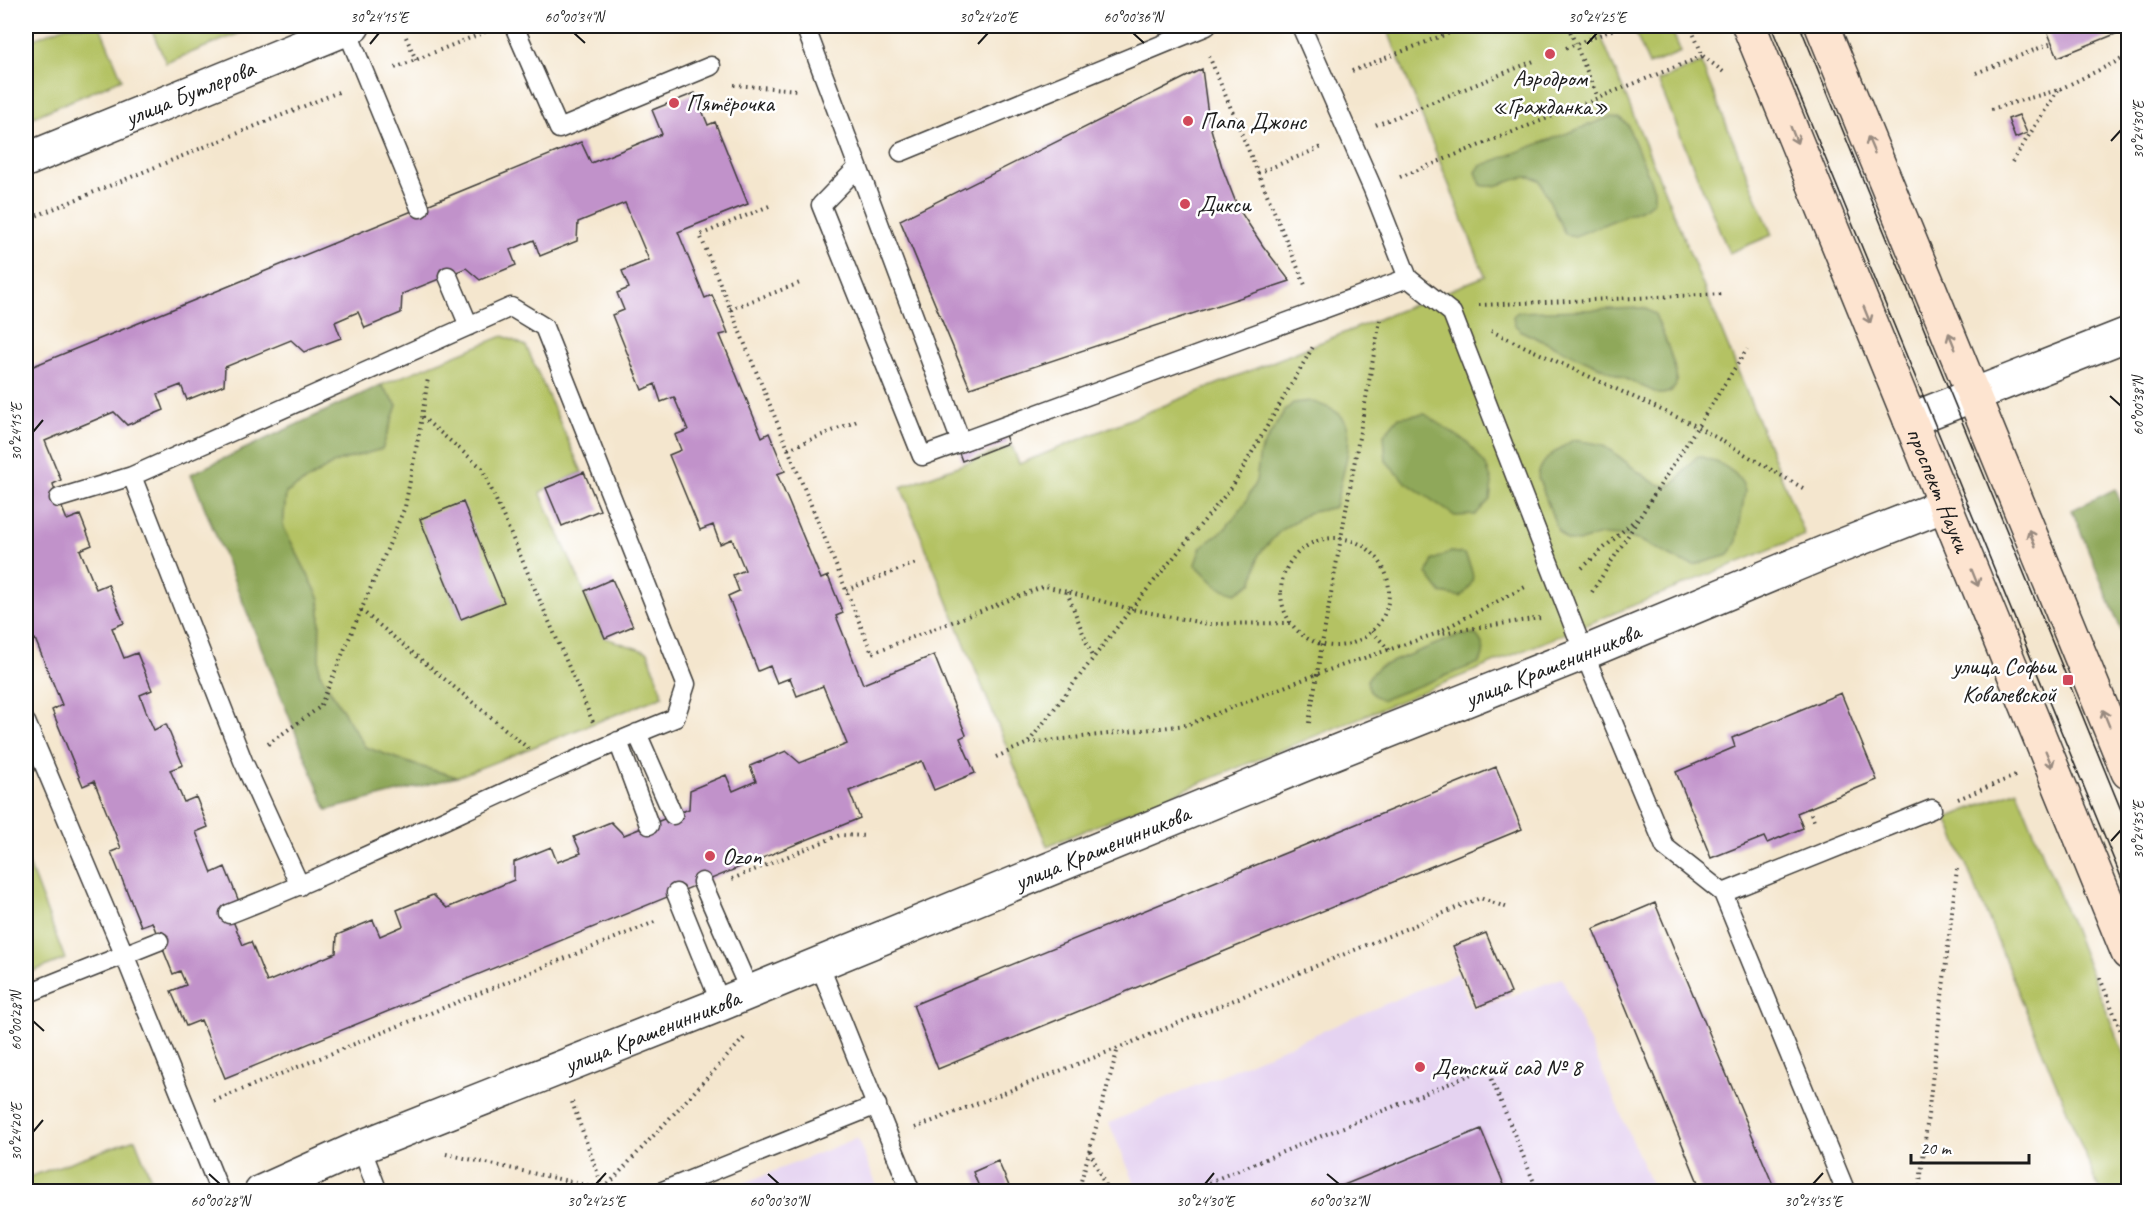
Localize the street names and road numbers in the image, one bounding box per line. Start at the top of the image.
street label: улица Бутлерова [119,52,260,134]
street label: проспект Науки [1900,423,1978,558]
street label: улица Крашенинникова [1459,615,1647,715]
street label: улица Крашенинникова [1008,797,1196,898]
street label: улица Крашенинникова [558,982,747,1080]

